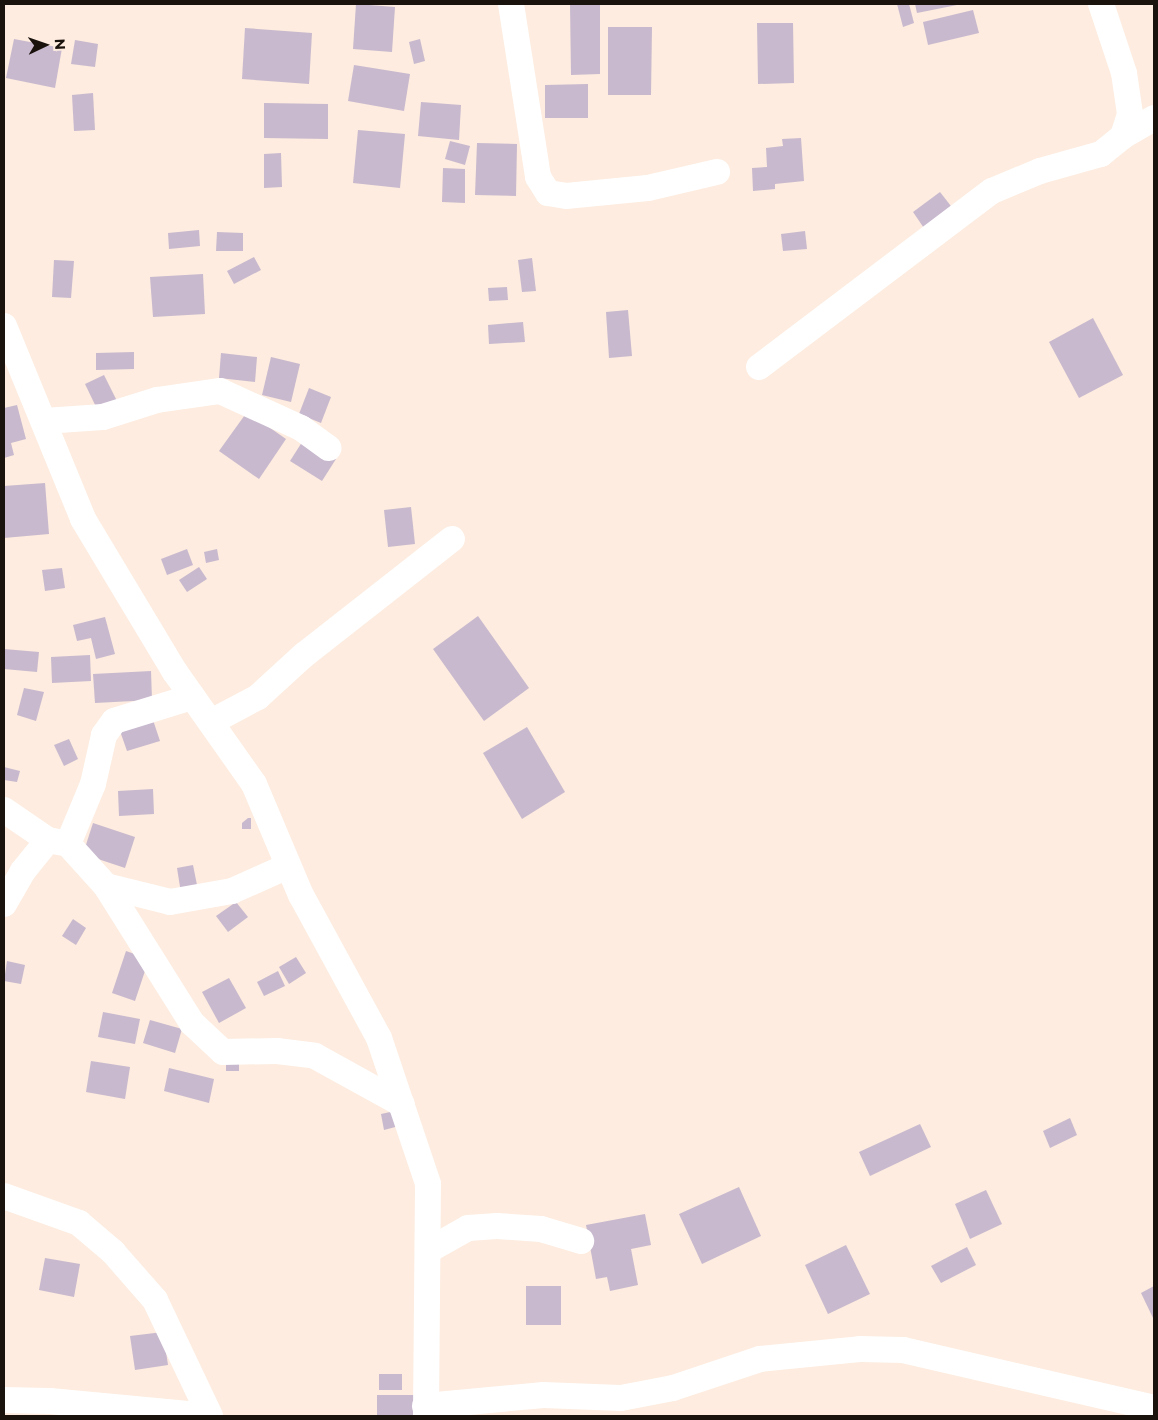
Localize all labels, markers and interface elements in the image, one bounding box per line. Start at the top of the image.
north arrow [20,20,70,70]
text: N [51,38,69,50]

